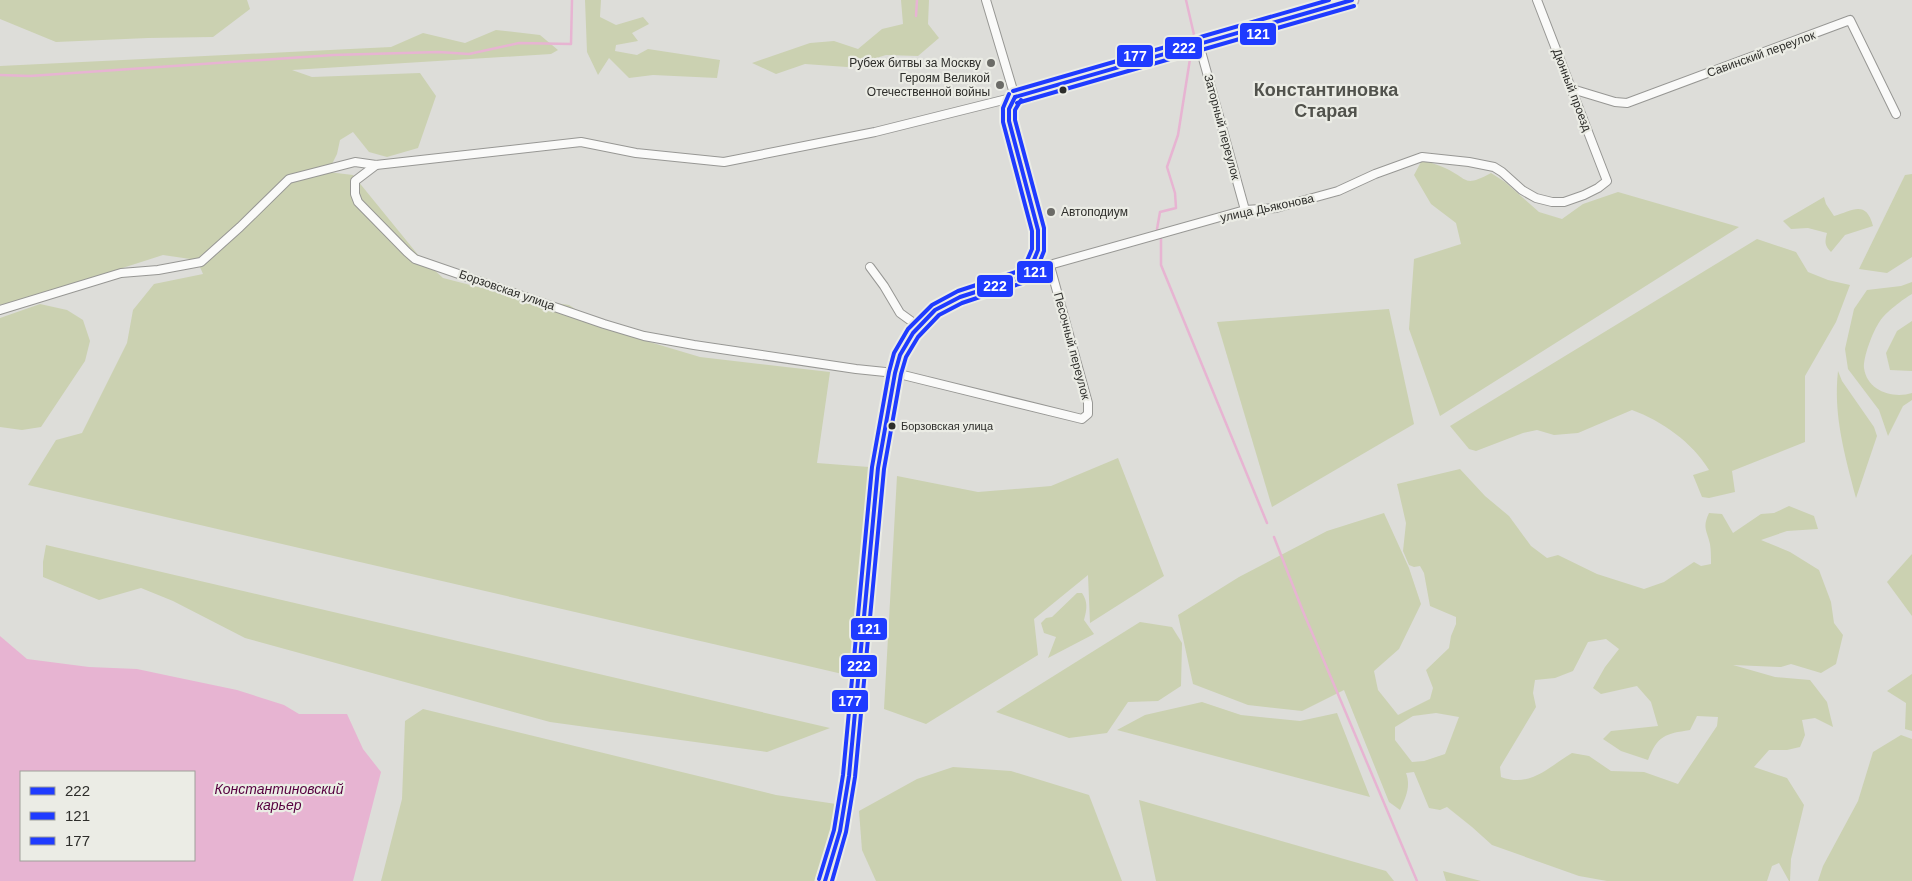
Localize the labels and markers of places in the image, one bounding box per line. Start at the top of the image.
place label: Рубеж битвы за Москву [849,56,981,70]
marker: Рубеж битвы за Москву [985,57,997,69]
place label: Героям Великой Отечественной войны [867,71,990,99]
marker: Героям Великой Отечественной войны [994,79,1006,91]
unlabelled marker [1058,85,1068,95]
place label: Автоподиум [1061,205,1128,219]
marker: Автоподиум [1045,206,1057,218]
place label: Борзовская улица [901,420,994,432]
marker: Борзовская улица [887,421,897,431]

